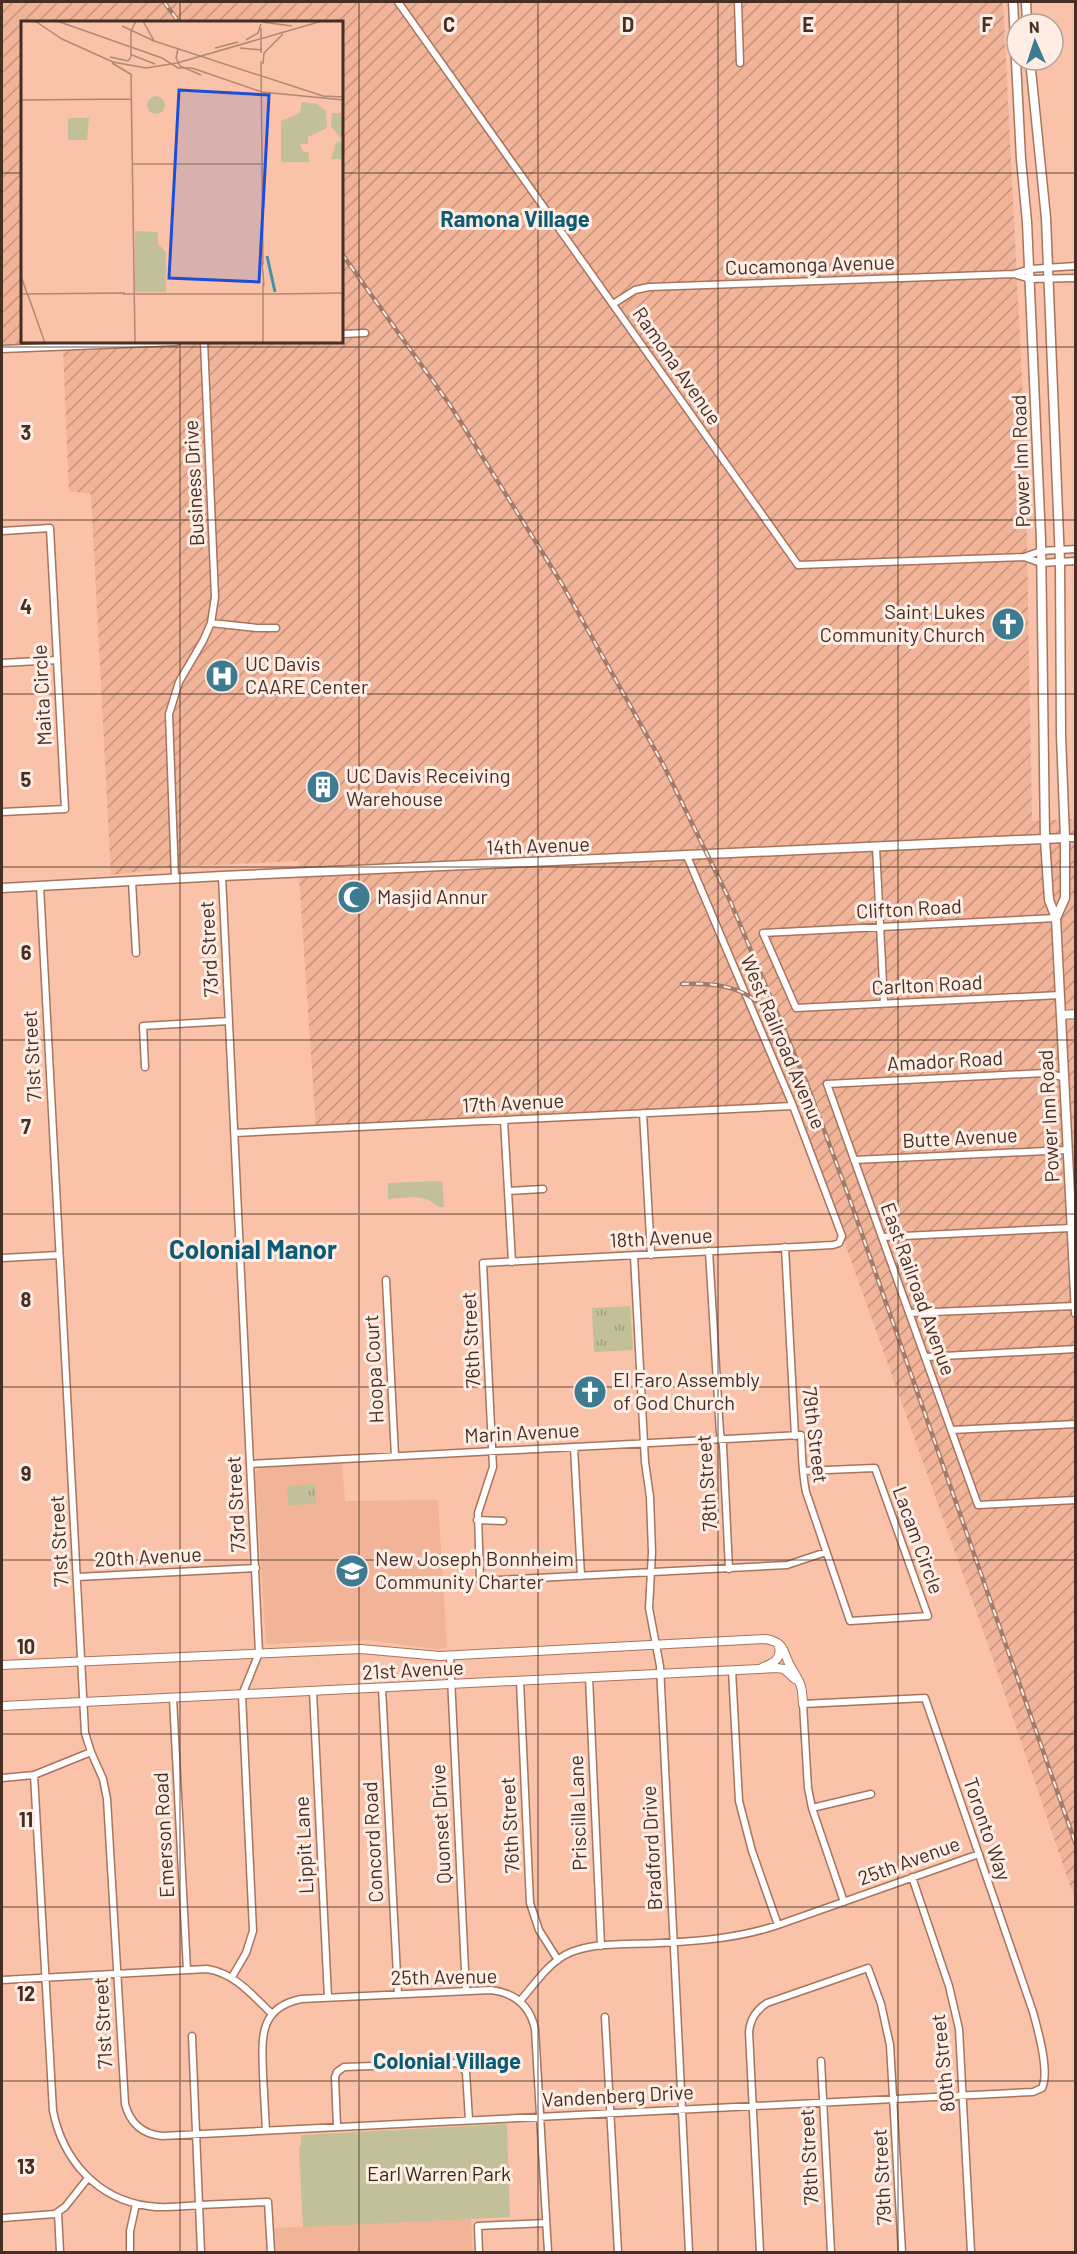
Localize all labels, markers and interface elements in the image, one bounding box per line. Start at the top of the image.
text: C [443,12,455,36]
text: D [622,12,634,36]
text: E [802,12,814,36]
text: F [981,12,993,36]
north arrow [1005,12,1065,72]
text: N [1028,17,1040,36]
inset map [21,21,344,344]
district label: Ramona Village [440,205,590,231]
street label: Cucamonga Avenue [725,249,895,279]
street label: Ramona Avenue [628,302,727,429]
street label: Power Inn Road [1006,394,1034,528]
street label: Business Drive [178,419,208,547]
text: 3 [21,420,31,444]
text: 4 [20,594,32,618]
place label: Saint Lukes Community Church [820,599,985,646]
church icon: Saint Lukes Community Church [990,606,1026,642]
street label: Maita Circle [26,644,56,746]
place label: UC Davis CAARE Center [245,651,368,698]
hospital icon: UC Davis CAARE Center [204,658,240,694]
place label: UC Davis Receiving Warehouse [346,763,510,810]
text: 5 [21,767,32,791]
building icon: UC Davis Receiving Warehouse [305,769,341,805]
street label: 14th Avenue [486,831,590,859]
mosque icon: Masjid Annur [336,879,372,915]
place label: Masjid Annur [377,884,488,908]
street label: Clifton Road [855,893,962,923]
street label: 73rd Street [193,900,223,998]
text: 6 [21,940,32,964]
street label: West Railroad Avenue [736,951,831,1132]
street label: Carlton Road [871,969,983,999]
street label: 71st Street [17,1009,45,1103]
street label: Amador Road [886,1045,1004,1075]
street label: Power Inn Road [1033,1049,1063,1183]
street label: 17th Avenue [461,1087,565,1117]
text: 7 [21,1114,31,1138]
street label: Butte Avenue [902,1122,1018,1152]
street label: East Railroad Avenue [877,1199,961,1378]
street label: 18th Avenue [609,1222,713,1252]
district label: Colonial Manor [169,1233,337,1264]
text: 8 [21,1287,32,1311]
street label: 76th Street [455,1291,485,1389]
street label: Hoopa Court [358,1314,388,1424]
place label: El Faro Assembly of God Church [613,1367,760,1414]
church icon: El Faro Assembly of God Church [572,1374,608,1410]
street label: 79th Street [798,1386,834,1484]
street label: Marin Avenue [464,1417,580,1447]
street label: 78th Street [691,1434,721,1532]
street label: 73rd Street [220,1455,250,1553]
text: 9 [21,1461,31,1485]
street label: Lacam Circle [888,1483,950,1597]
street label: 71st Street [44,1494,72,1588]
street label: 20th Avenue [94,1541,202,1571]
place label: New Joseph Bonnheim Community Charter [375,1546,574,1593]
school or university icon: New Joseph Bonnheim Community Charter [334,1553,370,1589]
text: 10 [17,1634,35,1658]
street label: 21st Avenue [361,1654,464,1684]
street label: Priscilla Lane [563,1755,591,1871]
street label: Quonset Drive [425,1764,455,1885]
street label: Emerson Road [148,1772,178,1899]
street label: Toronto Way [959,1774,1017,1883]
street label: 76th Street [494,1776,524,1874]
street label: Concord Road [357,1781,387,1903]
street label: Bradford Drive [636,1785,666,1911]
street label: Lippit Lane [288,1796,318,1895]
text: 11 [19,1807,33,1831]
street label: 25th Avenue [854,1831,963,1890]
street label: 25th Avenue [390,1963,497,1989]
street label: 71st Street [88,1976,116,2070]
text: 12 [17,1981,35,2005]
street label: 80th Street [925,2013,959,2113]
district label: Colonial Village [373,2047,521,2073]
street label: Vandenberg Drive [542,2079,694,2111]
street label: 78th Street [793,2108,823,2206]
street label: 79th Street [866,2128,896,2226]
text: 13 [17,2154,35,2178]
park label: Earl Warren Park [367,2161,511,2185]

